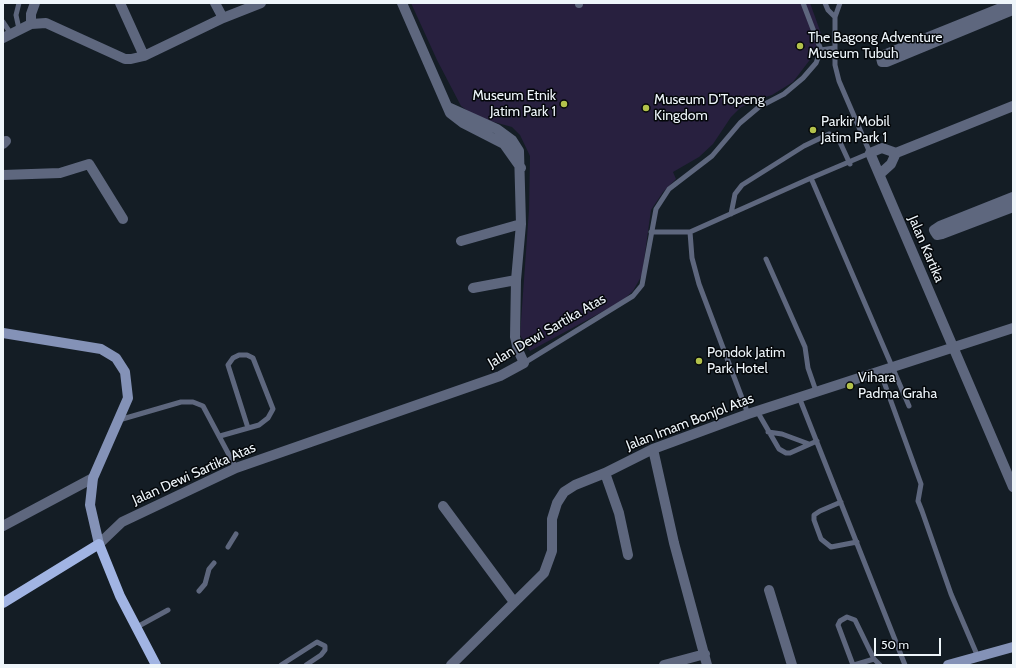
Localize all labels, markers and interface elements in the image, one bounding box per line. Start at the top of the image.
place label: The Bagong Adventure Museum Tubuh [808,30,942,62]
marker: The Bagong Adventure Museum Tubuh [795,41,805,51]
place label: Museum Etnik Jatim Park 1 [472,88,556,120]
place label: Museum D'Topeng Kingdom [654,92,765,124]
marker: Museum Etnik Jatim Park 1 [559,99,569,109]
marker: Museum D'Topeng Kingdom [641,103,651,113]
place label: Parkir Mobil Jatim Park 1 [821,114,890,146]
marker: Parkir Mobil Jatim Park 1 [808,125,818,135]
street label: Jalan Kartika [904,213,948,285]
street label: Jalan Dewi Sartika Atas [485,290,609,372]
place label: Pondok Jatim Park Hotel [707,345,785,378]
marker: Pondok Jatim Park Hotel [694,356,704,366]
place label: Vihara Padma Graha [858,370,937,402]
marker: Vihara Padma Graha [845,381,855,391]
street label: Jalan Imam Bonjol Atas [624,390,756,454]
street label: Jalan Dewi Sartika Atas [130,439,258,509]
scale bar [876,630,943,656]
text: 50 m [881,637,909,652]

